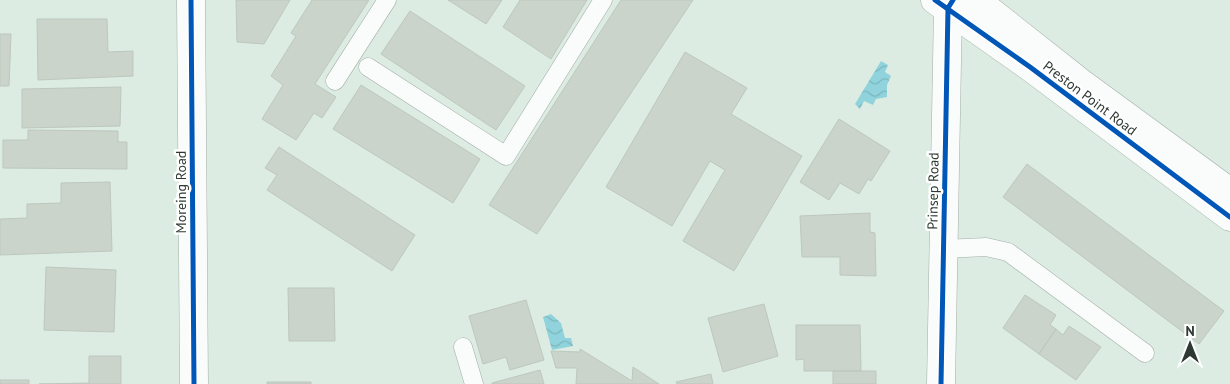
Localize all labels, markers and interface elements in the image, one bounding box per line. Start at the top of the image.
street label: Preston Point Road [1039,57,1141,139]
street label: Moreing Road [172,151,190,233]
street label: Prinsep Road [923,152,943,230]
north arrow [1165,319,1215,369]
text: N [1185,322,1195,340]

